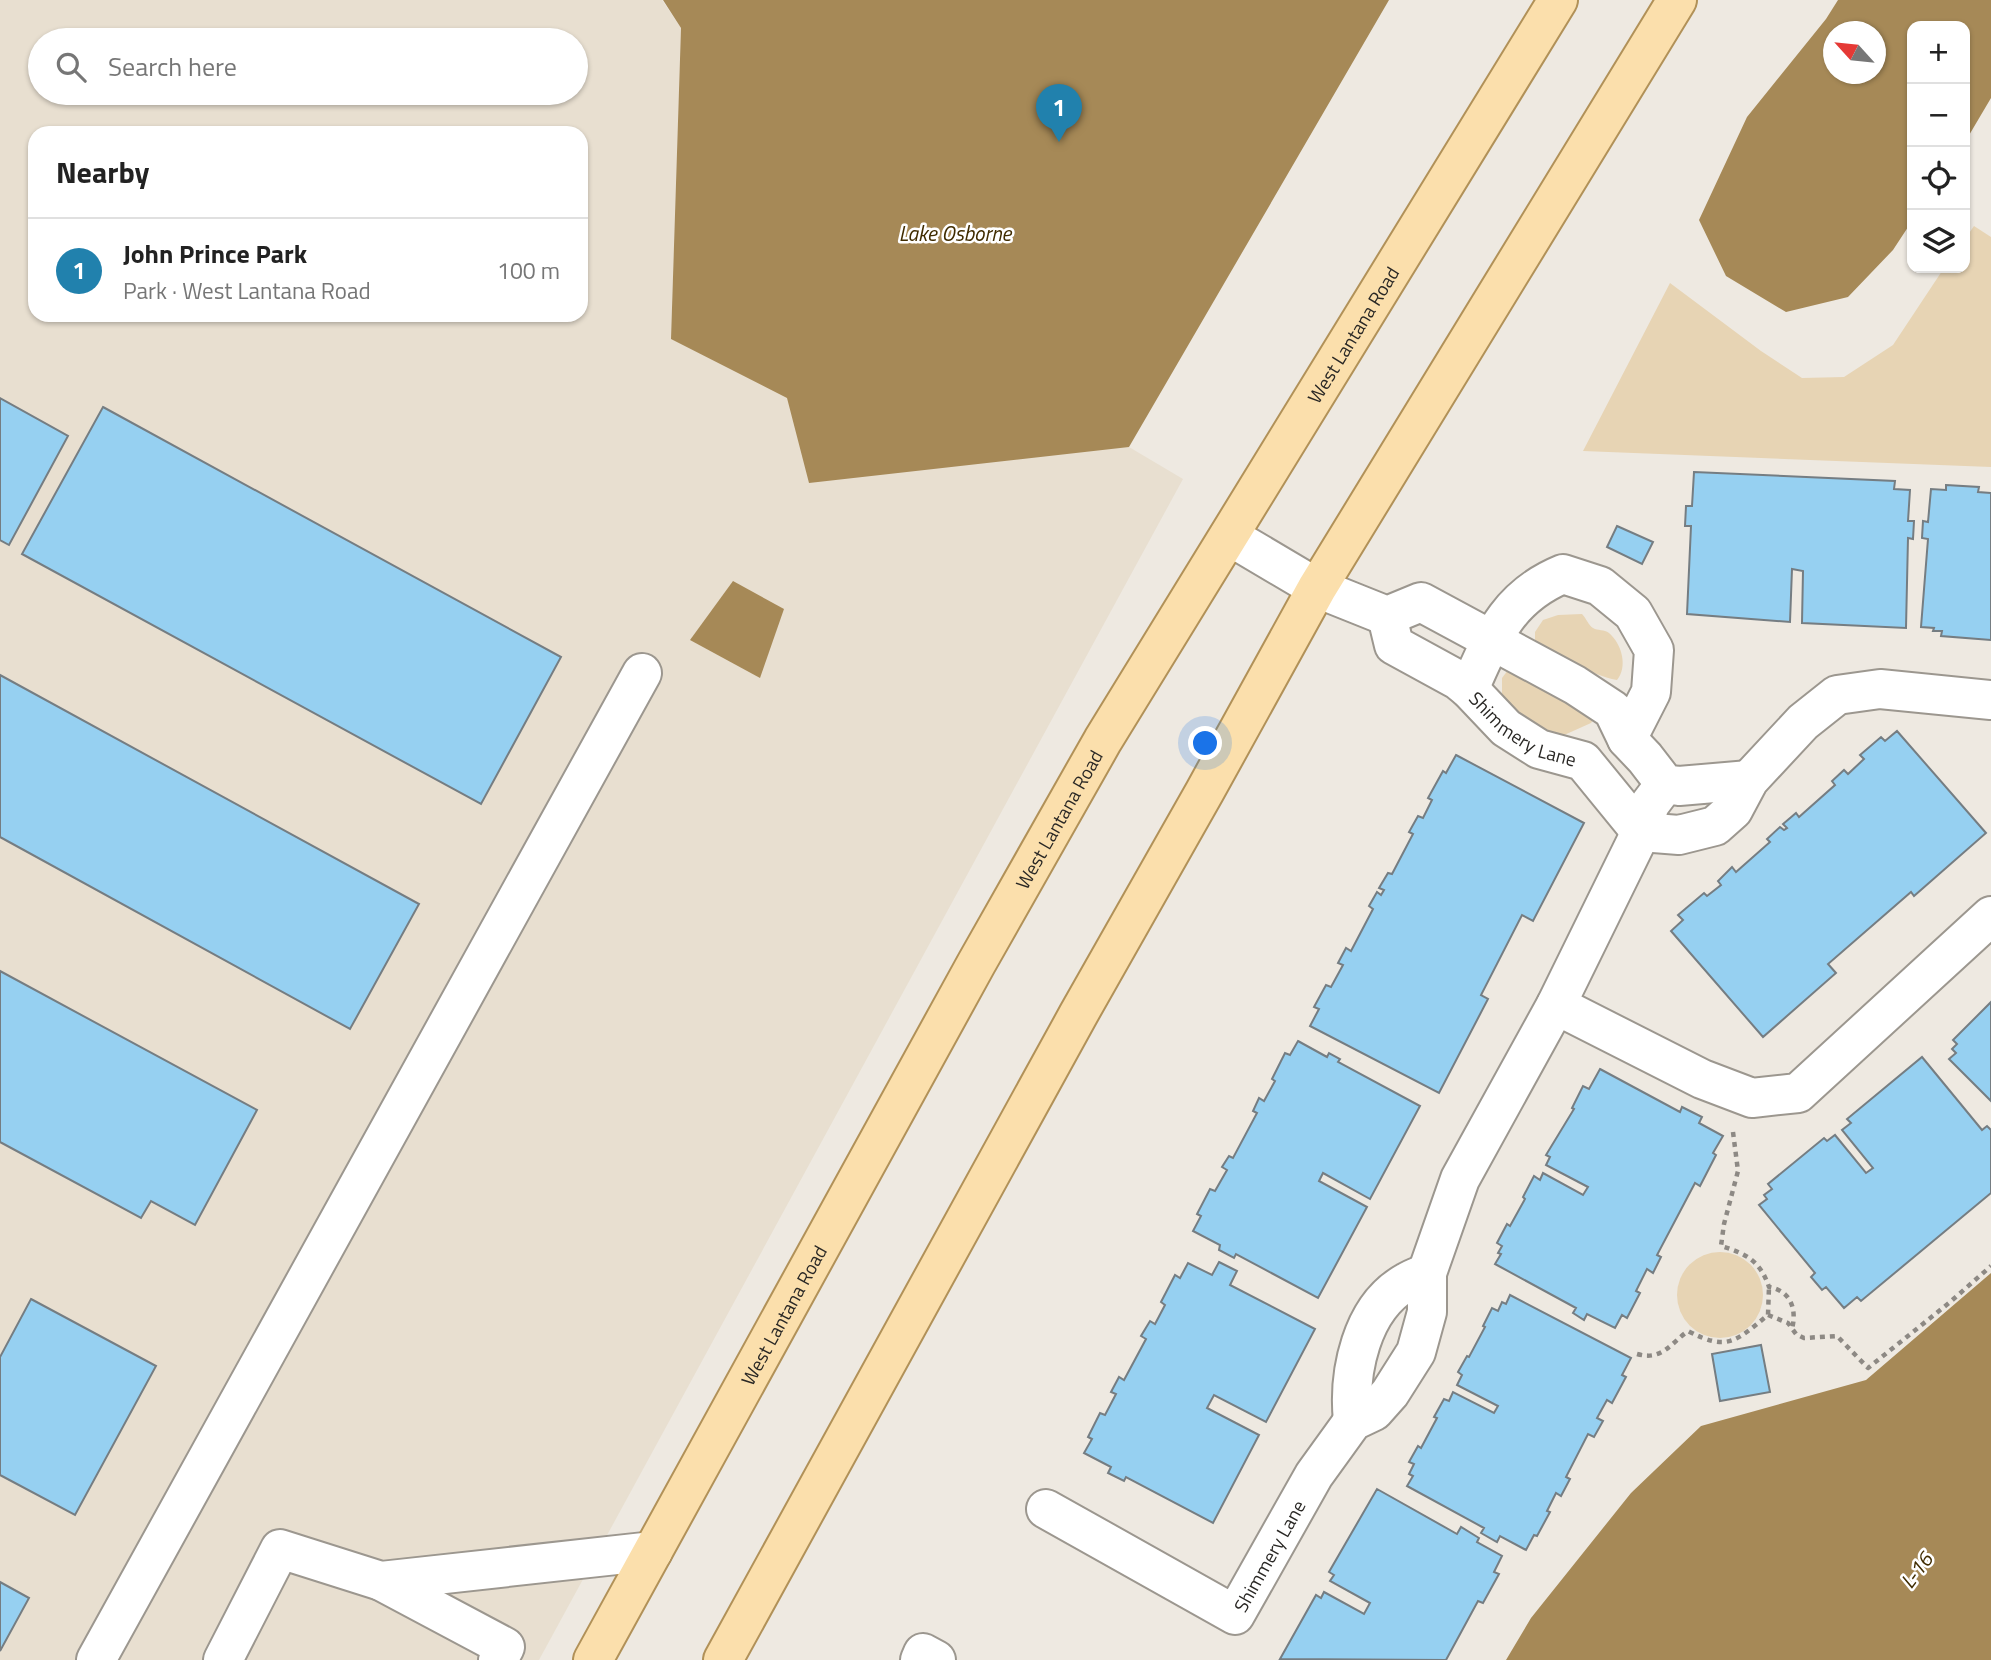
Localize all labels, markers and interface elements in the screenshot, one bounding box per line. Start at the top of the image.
north arrow [1823,21,1886,84]
map controls [1907,21,1970,273]
button: + [1907,21,1970,84]
search box [28,28,588,105]
text: Search here [108,47,237,86]
icon: search [52,48,90,86]
pin: 1 [1036,84,1082,142]
button: − [1907,84,1970,147]
button: locate [1907,147,1970,210]
text: Nearby [56,149,149,195]
button: layers [1907,210,1970,273]
water label: Lake Osborne [899,217,1013,249]
text: John Prince Park [123,234,307,273]
text: 1 [73,253,85,288]
text: 100 m [497,253,560,288]
street label: West Lantana Road [1299,260,1406,408]
text: Park · West Lantana Road [123,273,371,308]
street label: Shimmery Lane [1463,684,1580,773]
your location [1188,726,1222,760]
street label: West Lantana Road [1007,744,1109,894]
street label: West Lantana Road [733,1240,833,1390]
street label: Shimmery Lane [1225,1494,1312,1617]
water label: L-16 [1892,1543,1942,1595]

